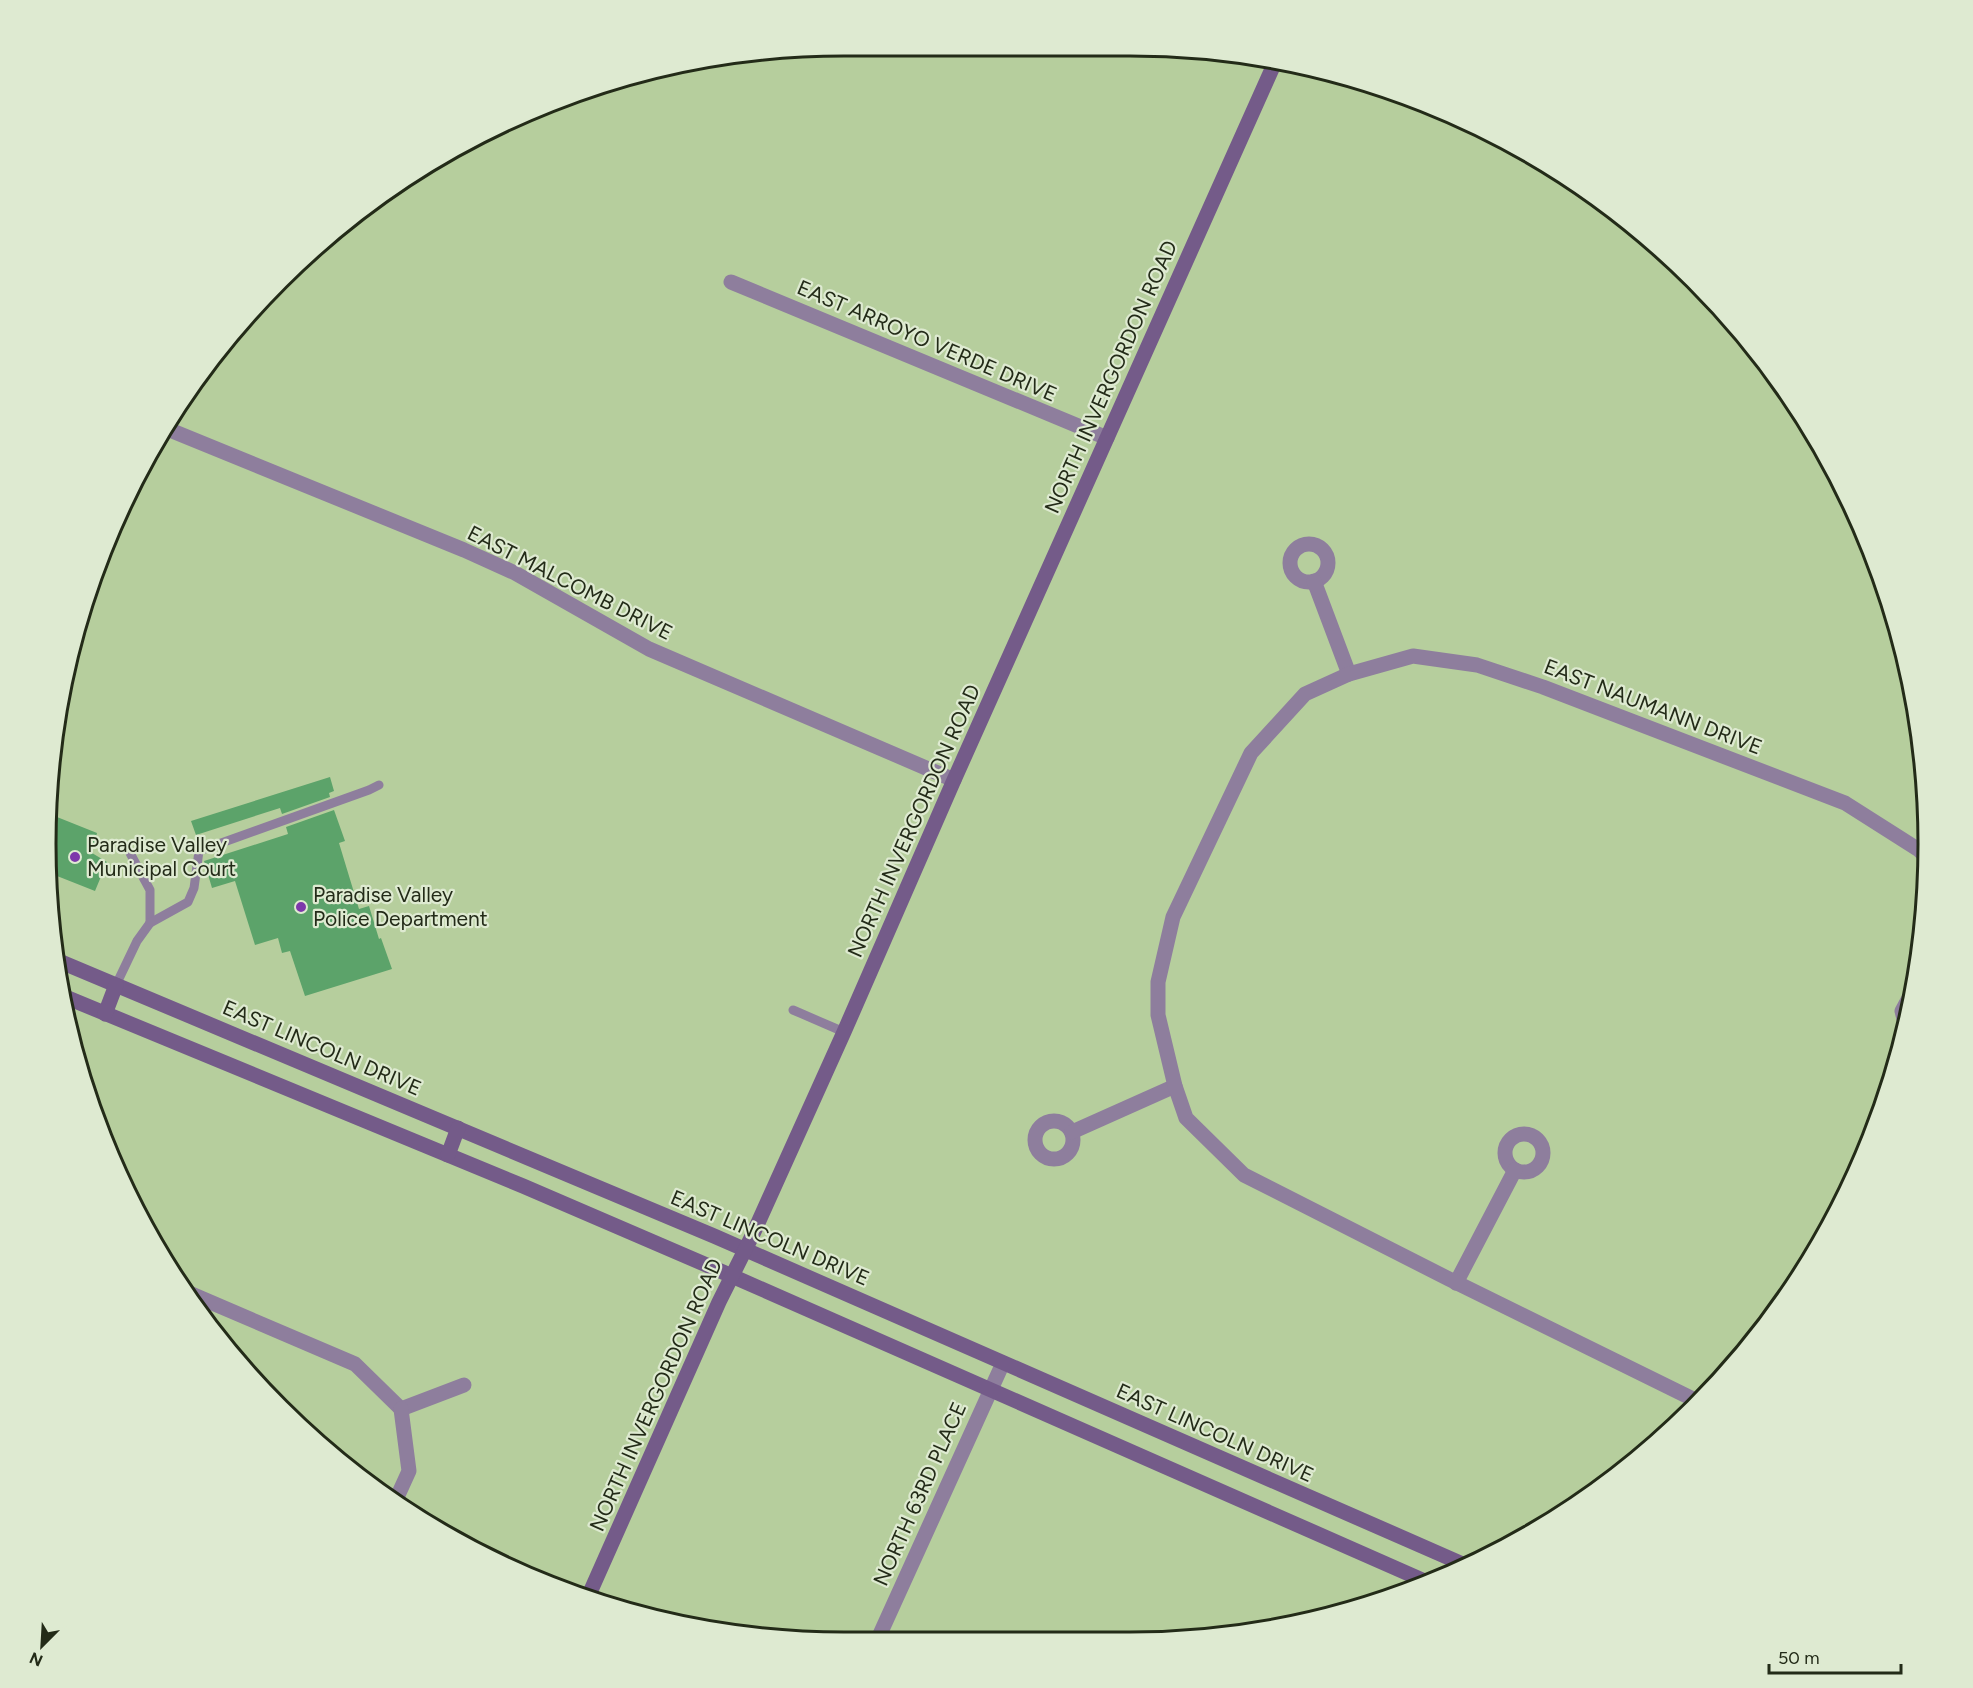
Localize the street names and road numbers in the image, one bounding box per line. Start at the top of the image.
street label: NORTH INVERGORDON ROAD [1039,237,1182,517]
street label: EAST ARROYO VERDE DRIVE [794,274,1061,407]
street label: EAST MALCOMB DRIVE [464,520,677,645]
street label: EAST NAUMANN DRIVE [1541,653,1766,760]
street label: NORTH INVERGORDON ROAD [842,681,985,961]
street label: EAST LINCOLN DRIVE [219,994,425,1101]
street label: EAST LINCOLN DRIVE [667,1184,873,1291]
street label: NORTH INVERGORDON ROAD [584,1255,727,1535]
street label: EAST LINCOLN DRIVE [1113,1378,1318,1487]
street label: NORTH 63RD PLACE [868,1398,971,1590]

